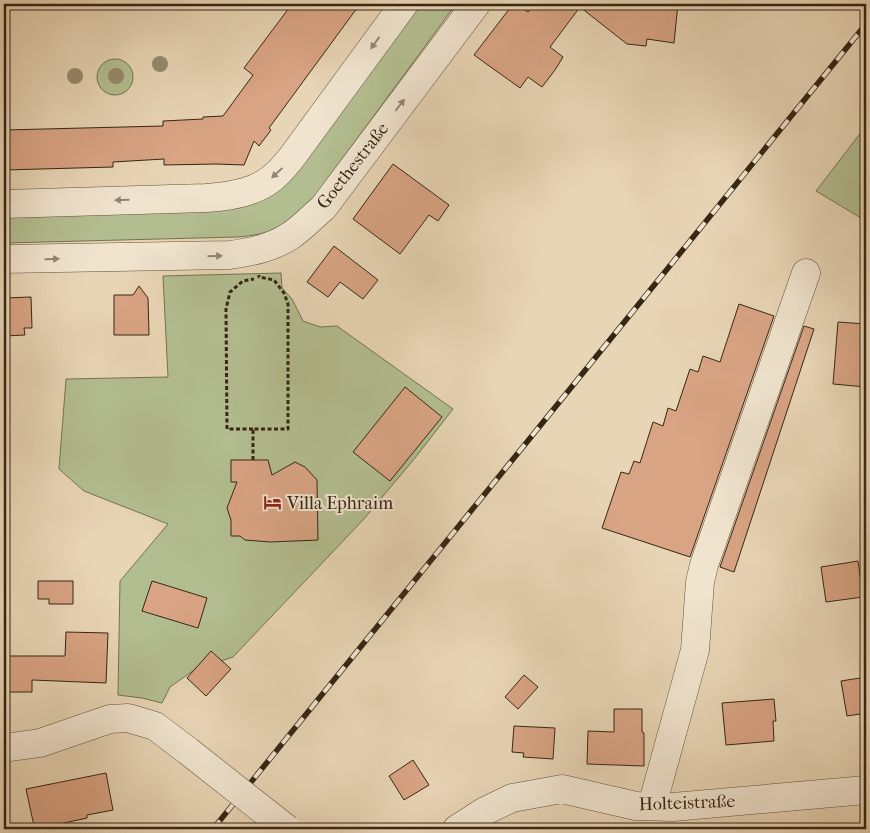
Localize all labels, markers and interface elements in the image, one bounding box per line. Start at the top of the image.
one-way arrow [370,36,380,50]
one-way arrow [395,98,405,112]
street label: Goethestraße [313,119,393,213]
one-way arrow [272,167,284,179]
one-way arrow [113,197,129,205]
one-way arrow [207,252,223,260]
one-way arrow [45,254,61,262]
hotel icon: Villa Ephraim [263,493,283,513]
place label: Villa Ephraim [286,493,393,514]
street label: Holteistraße [638,791,736,815]

